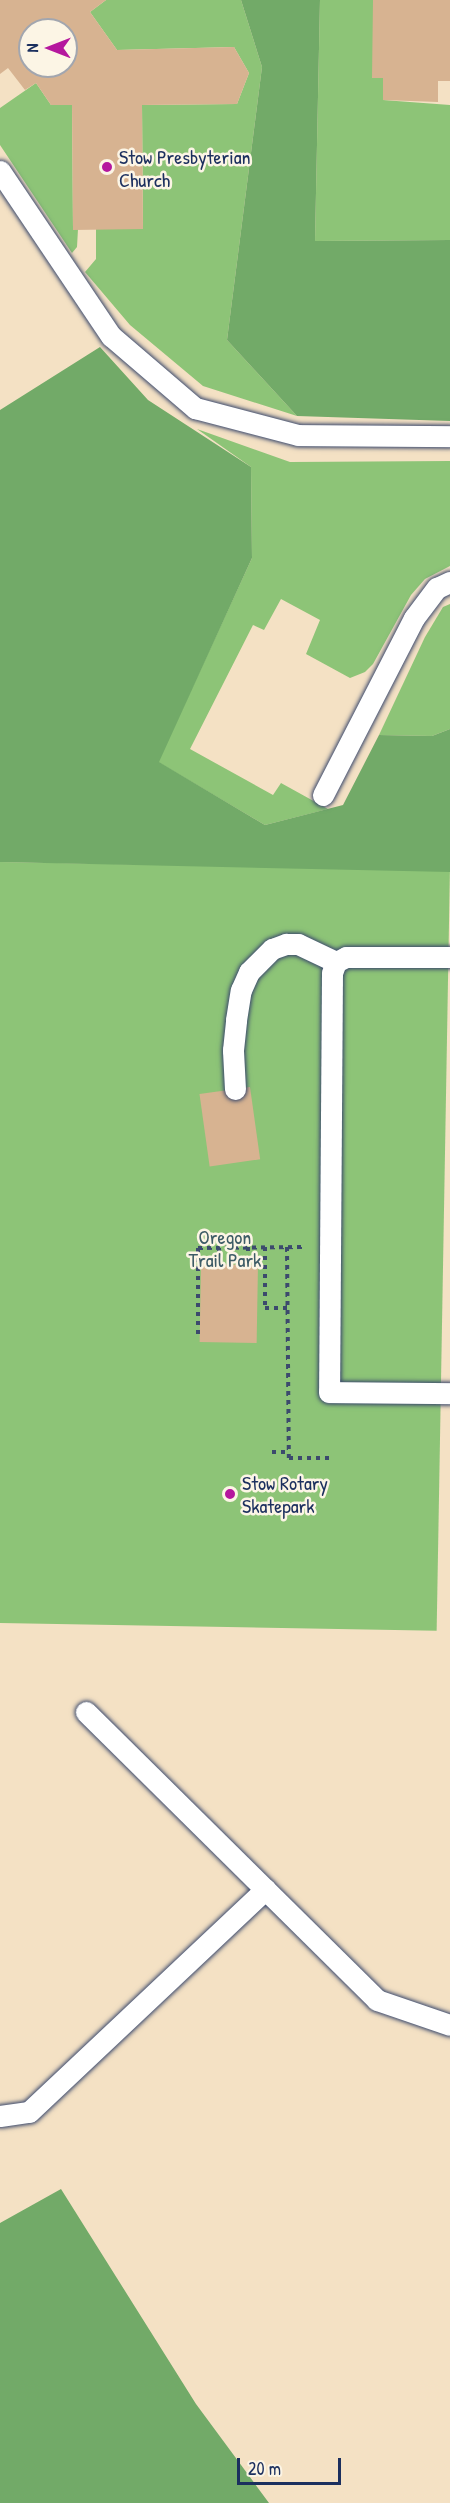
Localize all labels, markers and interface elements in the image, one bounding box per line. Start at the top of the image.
north arrow [18,18,78,78]
text: N [21,44,43,52]
place label: Stow Presbyterian Church [119,144,251,191]
marker: Stow Presbyterian Church [100,160,114,174]
park label: Oregon Trail Park [189,1224,261,1271]
place label: Stow Rotary Skatepark [242,1470,328,1517]
marker: Stow Rotary Skatepark [223,1487,237,1501]
scale bar [240,2446,344,2484]
text: 20 m [248,2456,281,2481]

